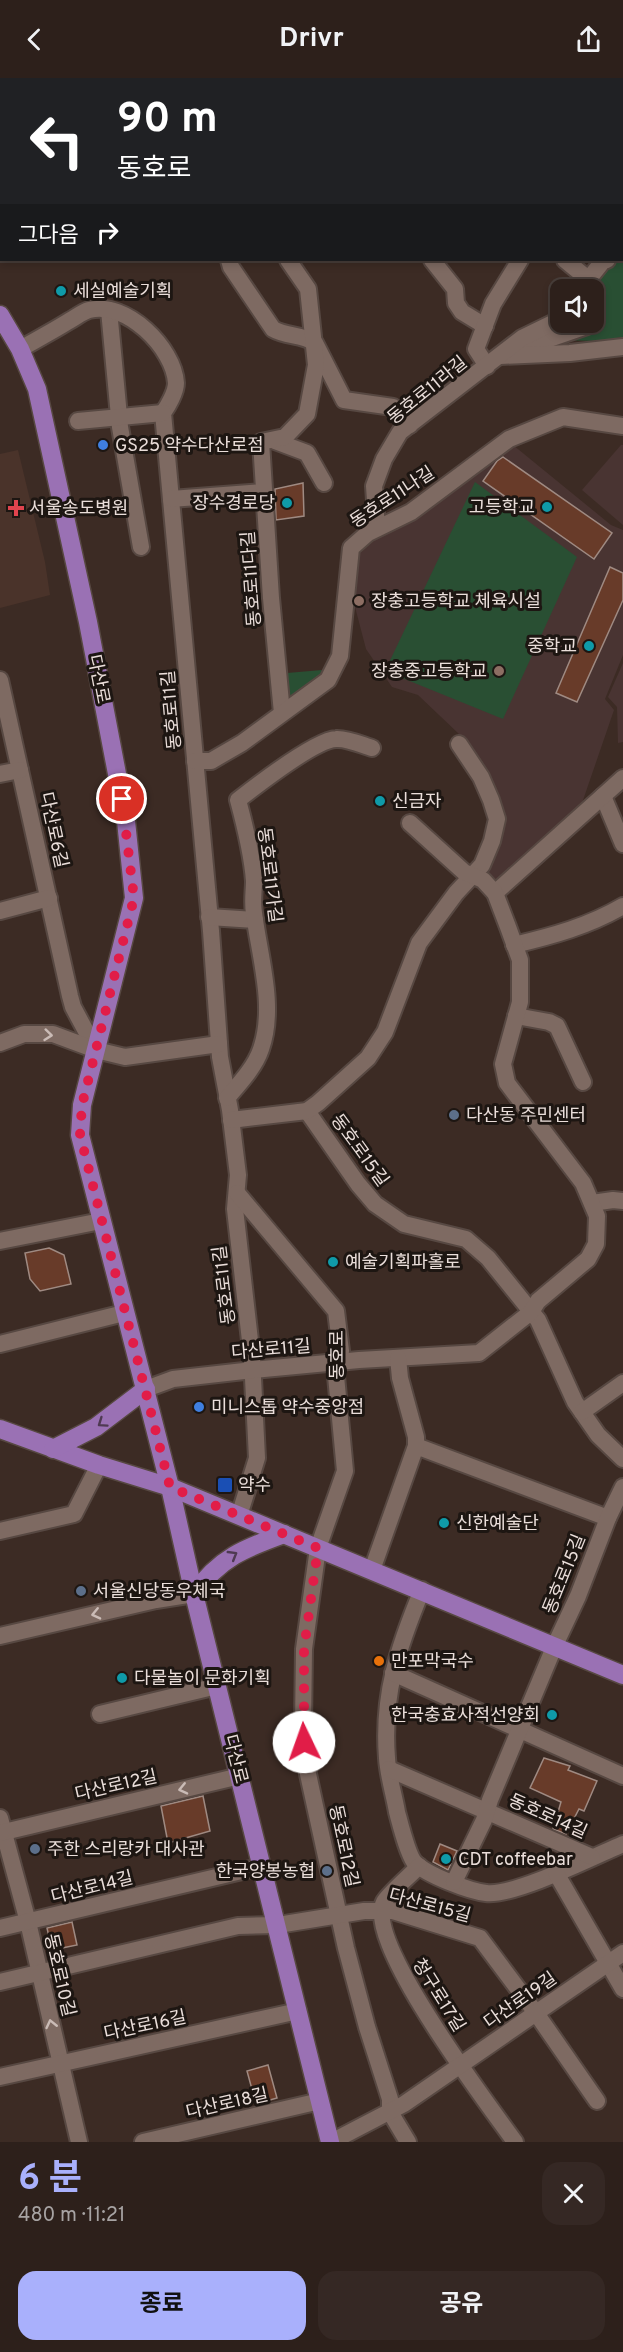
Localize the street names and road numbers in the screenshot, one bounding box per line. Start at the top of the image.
street label: 동호로11라길 [383,352,473,430]
street label: 동호로11나길 [346,462,439,534]
street label: 동호로11다길 [238,530,267,628]
street label: 다산로 [81,653,114,706]
street label: 동호로11길 [158,669,187,751]
street label: 다산로6길 [33,790,72,870]
street label: 동호로11가길 [251,826,286,924]
street label: 동호로15길 [325,1110,393,1192]
street label: 동호로11길 [209,1244,242,1326]
street label: 동호로 [327,1330,350,1380]
street label: 다산로11길 [230,1336,312,1365]
street label: 동호로15길 [539,1531,592,1618]
street label: 다산로 [217,1732,252,1786]
street label: 다산로12길 [73,1766,160,1807]
street label: 동호로14길 [504,1790,590,1845]
street label: 동호로12길 [323,1803,363,1890]
street label: 다산로14길 [49,1867,136,1910]
street label: 다산로15길 [386,1884,473,1928]
street label: 동호로10길 [38,1932,79,2019]
street label: 청구로17길 [406,1955,469,2037]
street label: 다산로19길 [480,1968,562,2035]
street label: 다산로16길 [102,2007,189,2046]
street label: 다산로18길 [184,2084,271,2125]

